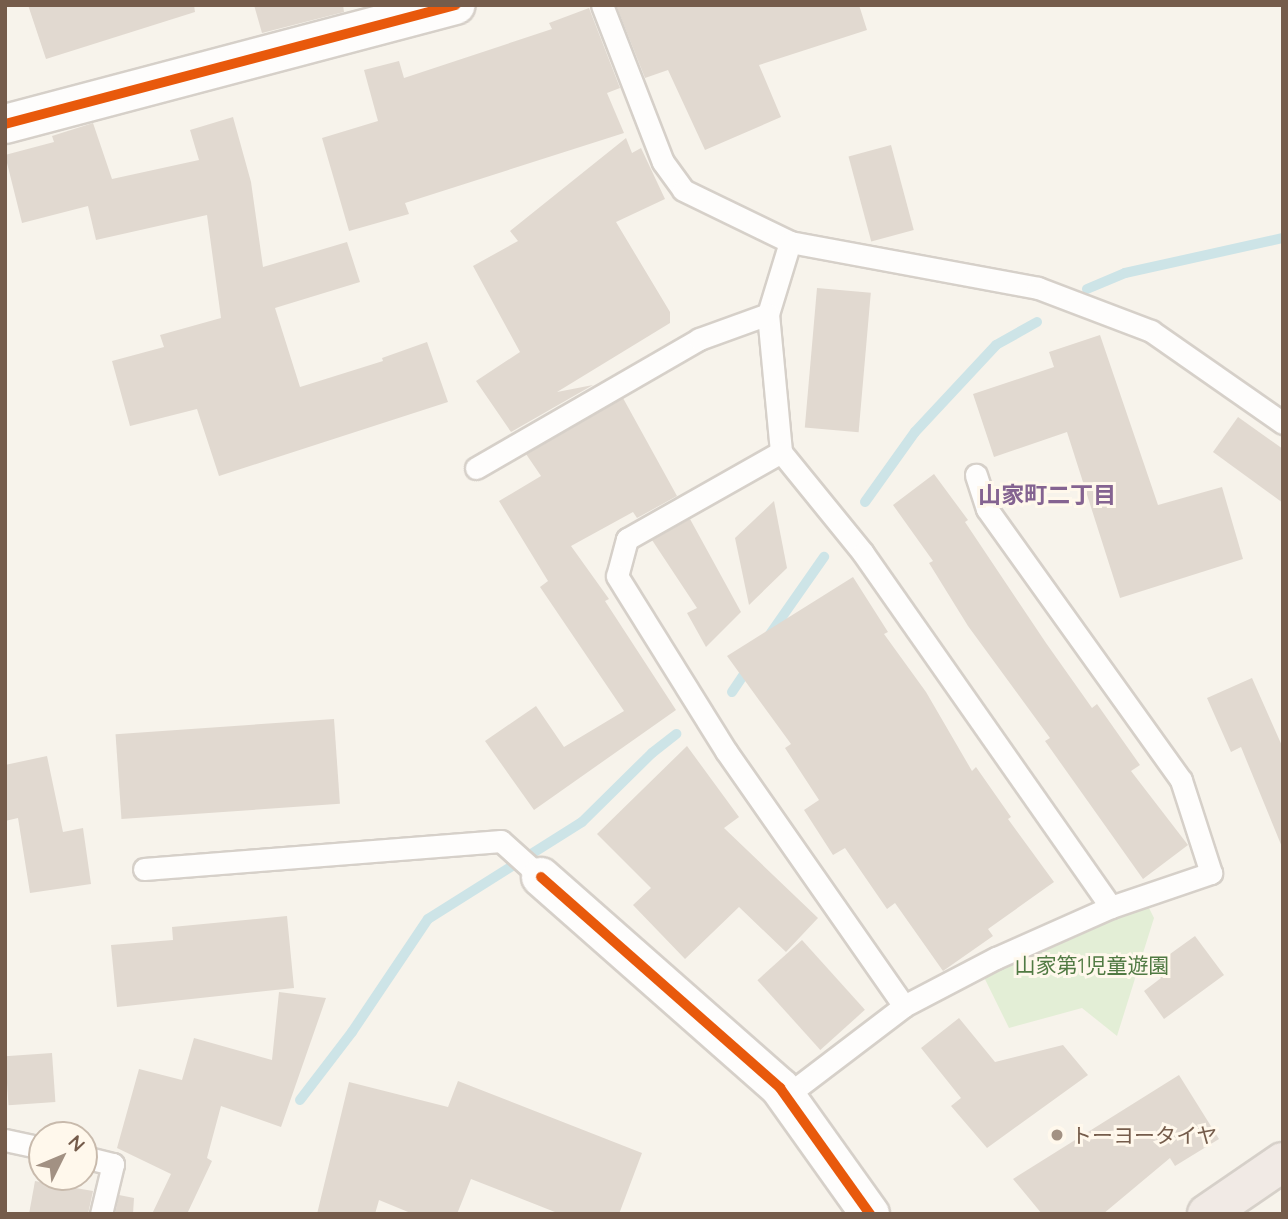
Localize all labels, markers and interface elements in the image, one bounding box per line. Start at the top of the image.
district label: 山家町二丁目 [978,481,1116,509]
park label: 山家第1児童遊園 [1015,952,1169,978]
north arrow [28,1121,98,1191]
place label: トーヨータイヤ [1071,1122,1218,1148]
marker: トーヨータイヤ [1049,1127,1065,1143]
text: N [63,1130,90,1156]

